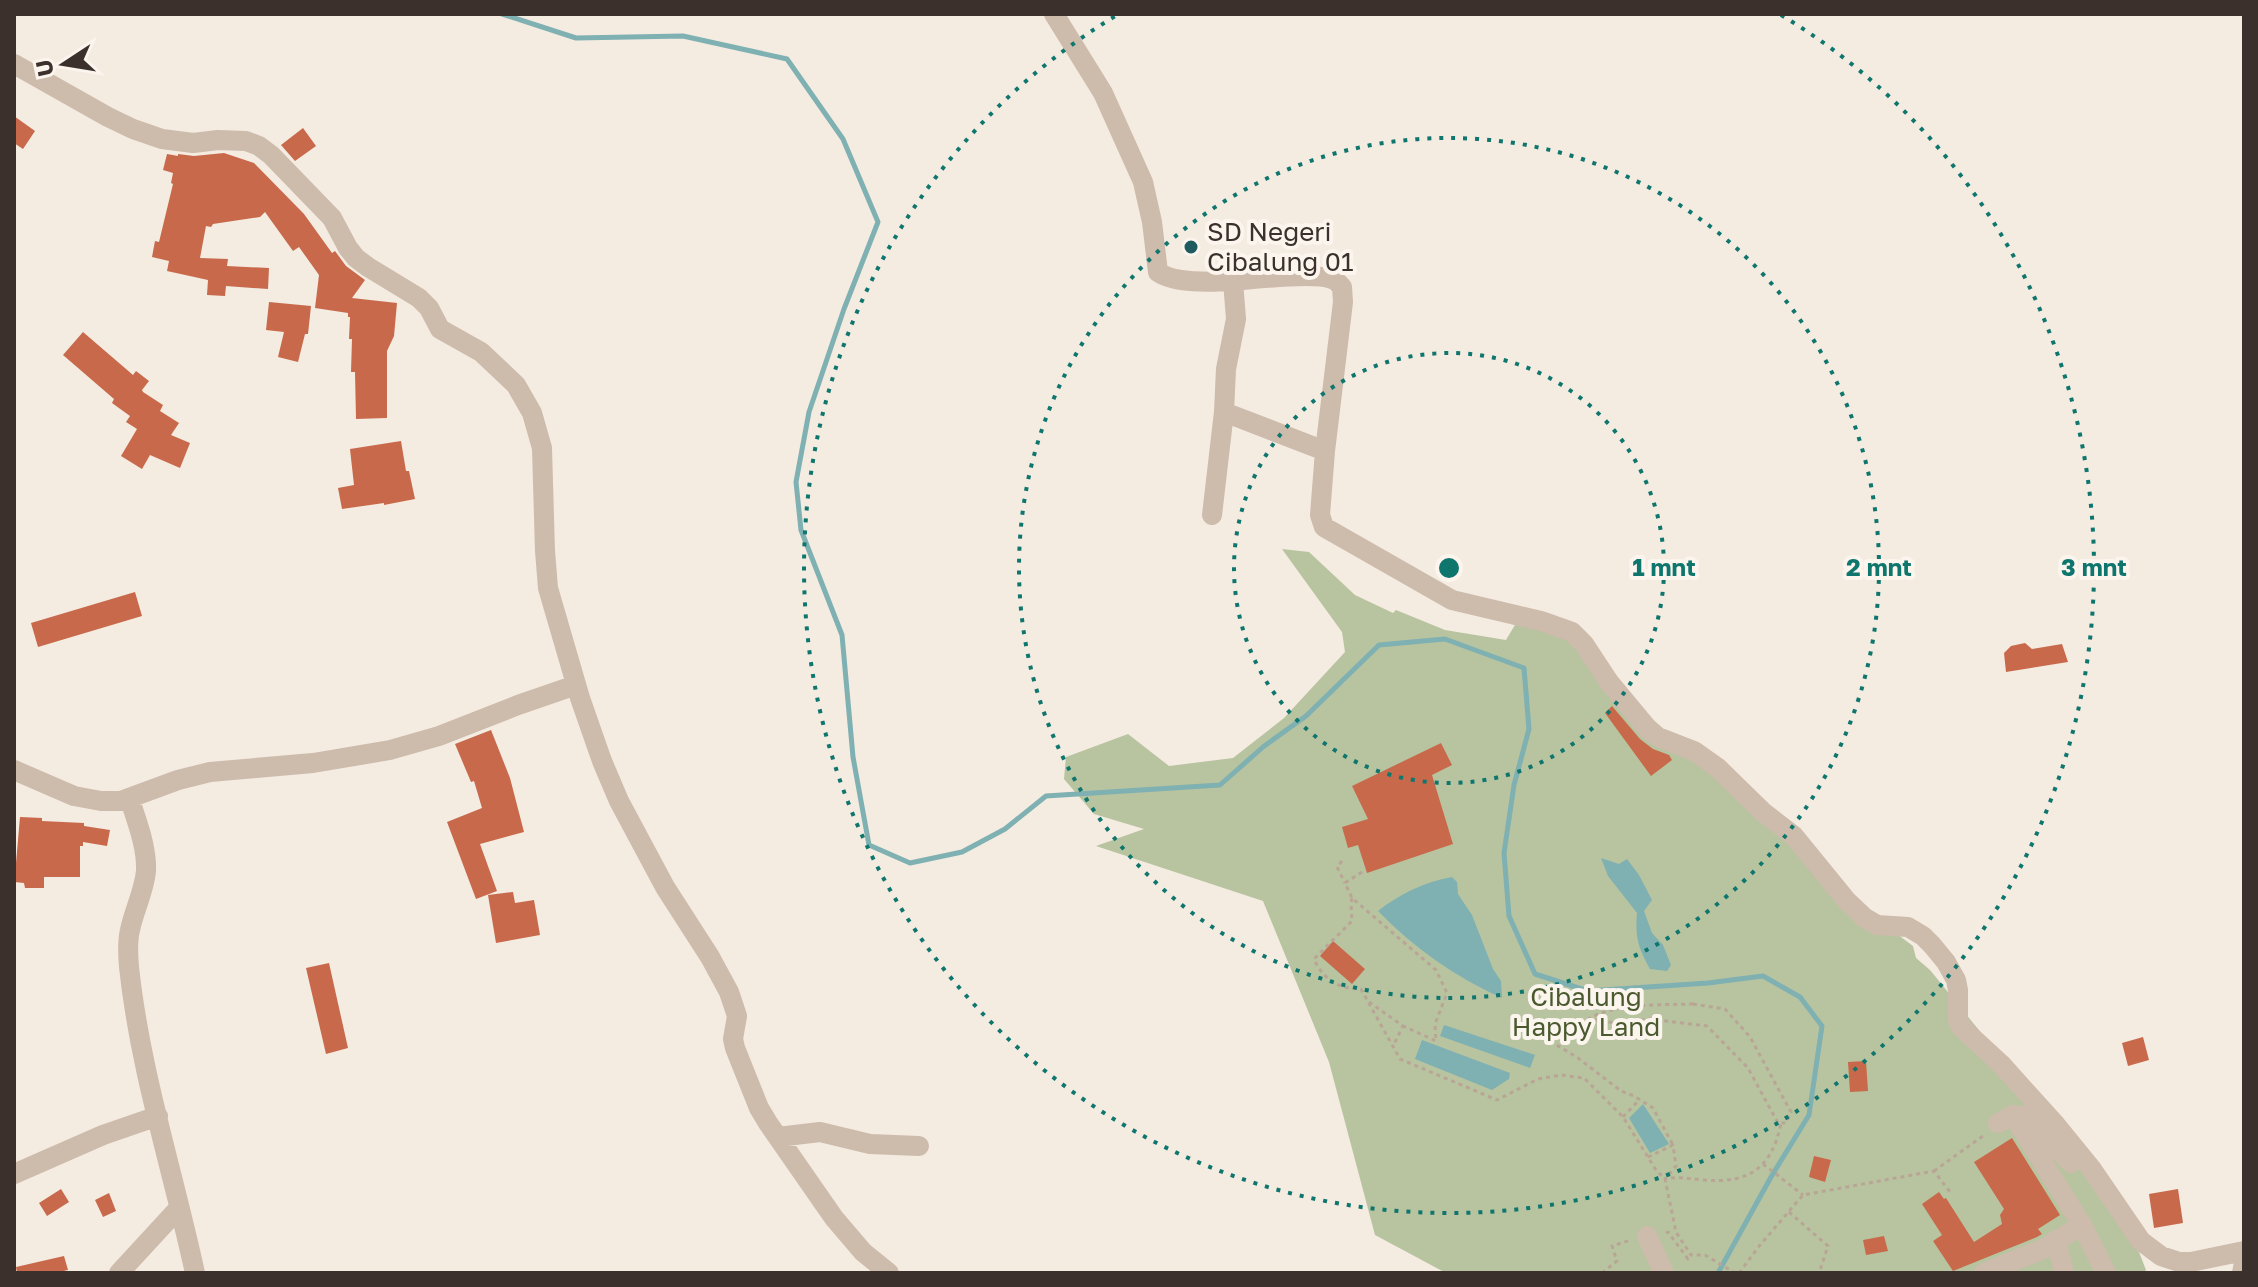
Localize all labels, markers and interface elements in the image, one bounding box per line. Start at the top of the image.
north arrow [24,24,104,104]
text: U [29,58,59,79]
place label: SD Negeri Cibalung 01 [1207,216,1354,277]
marker: SD Negeri Cibalung 01 [1182,238,1200,256]
text: 1 mnt [1632,552,1696,581]
text: 2 mnt [1846,552,1912,581]
text: 3 mnt [2061,552,2127,581]
centre of rings [1435,554,1463,582]
park label: Cibalung Happy Land [1512,981,1660,1042]

